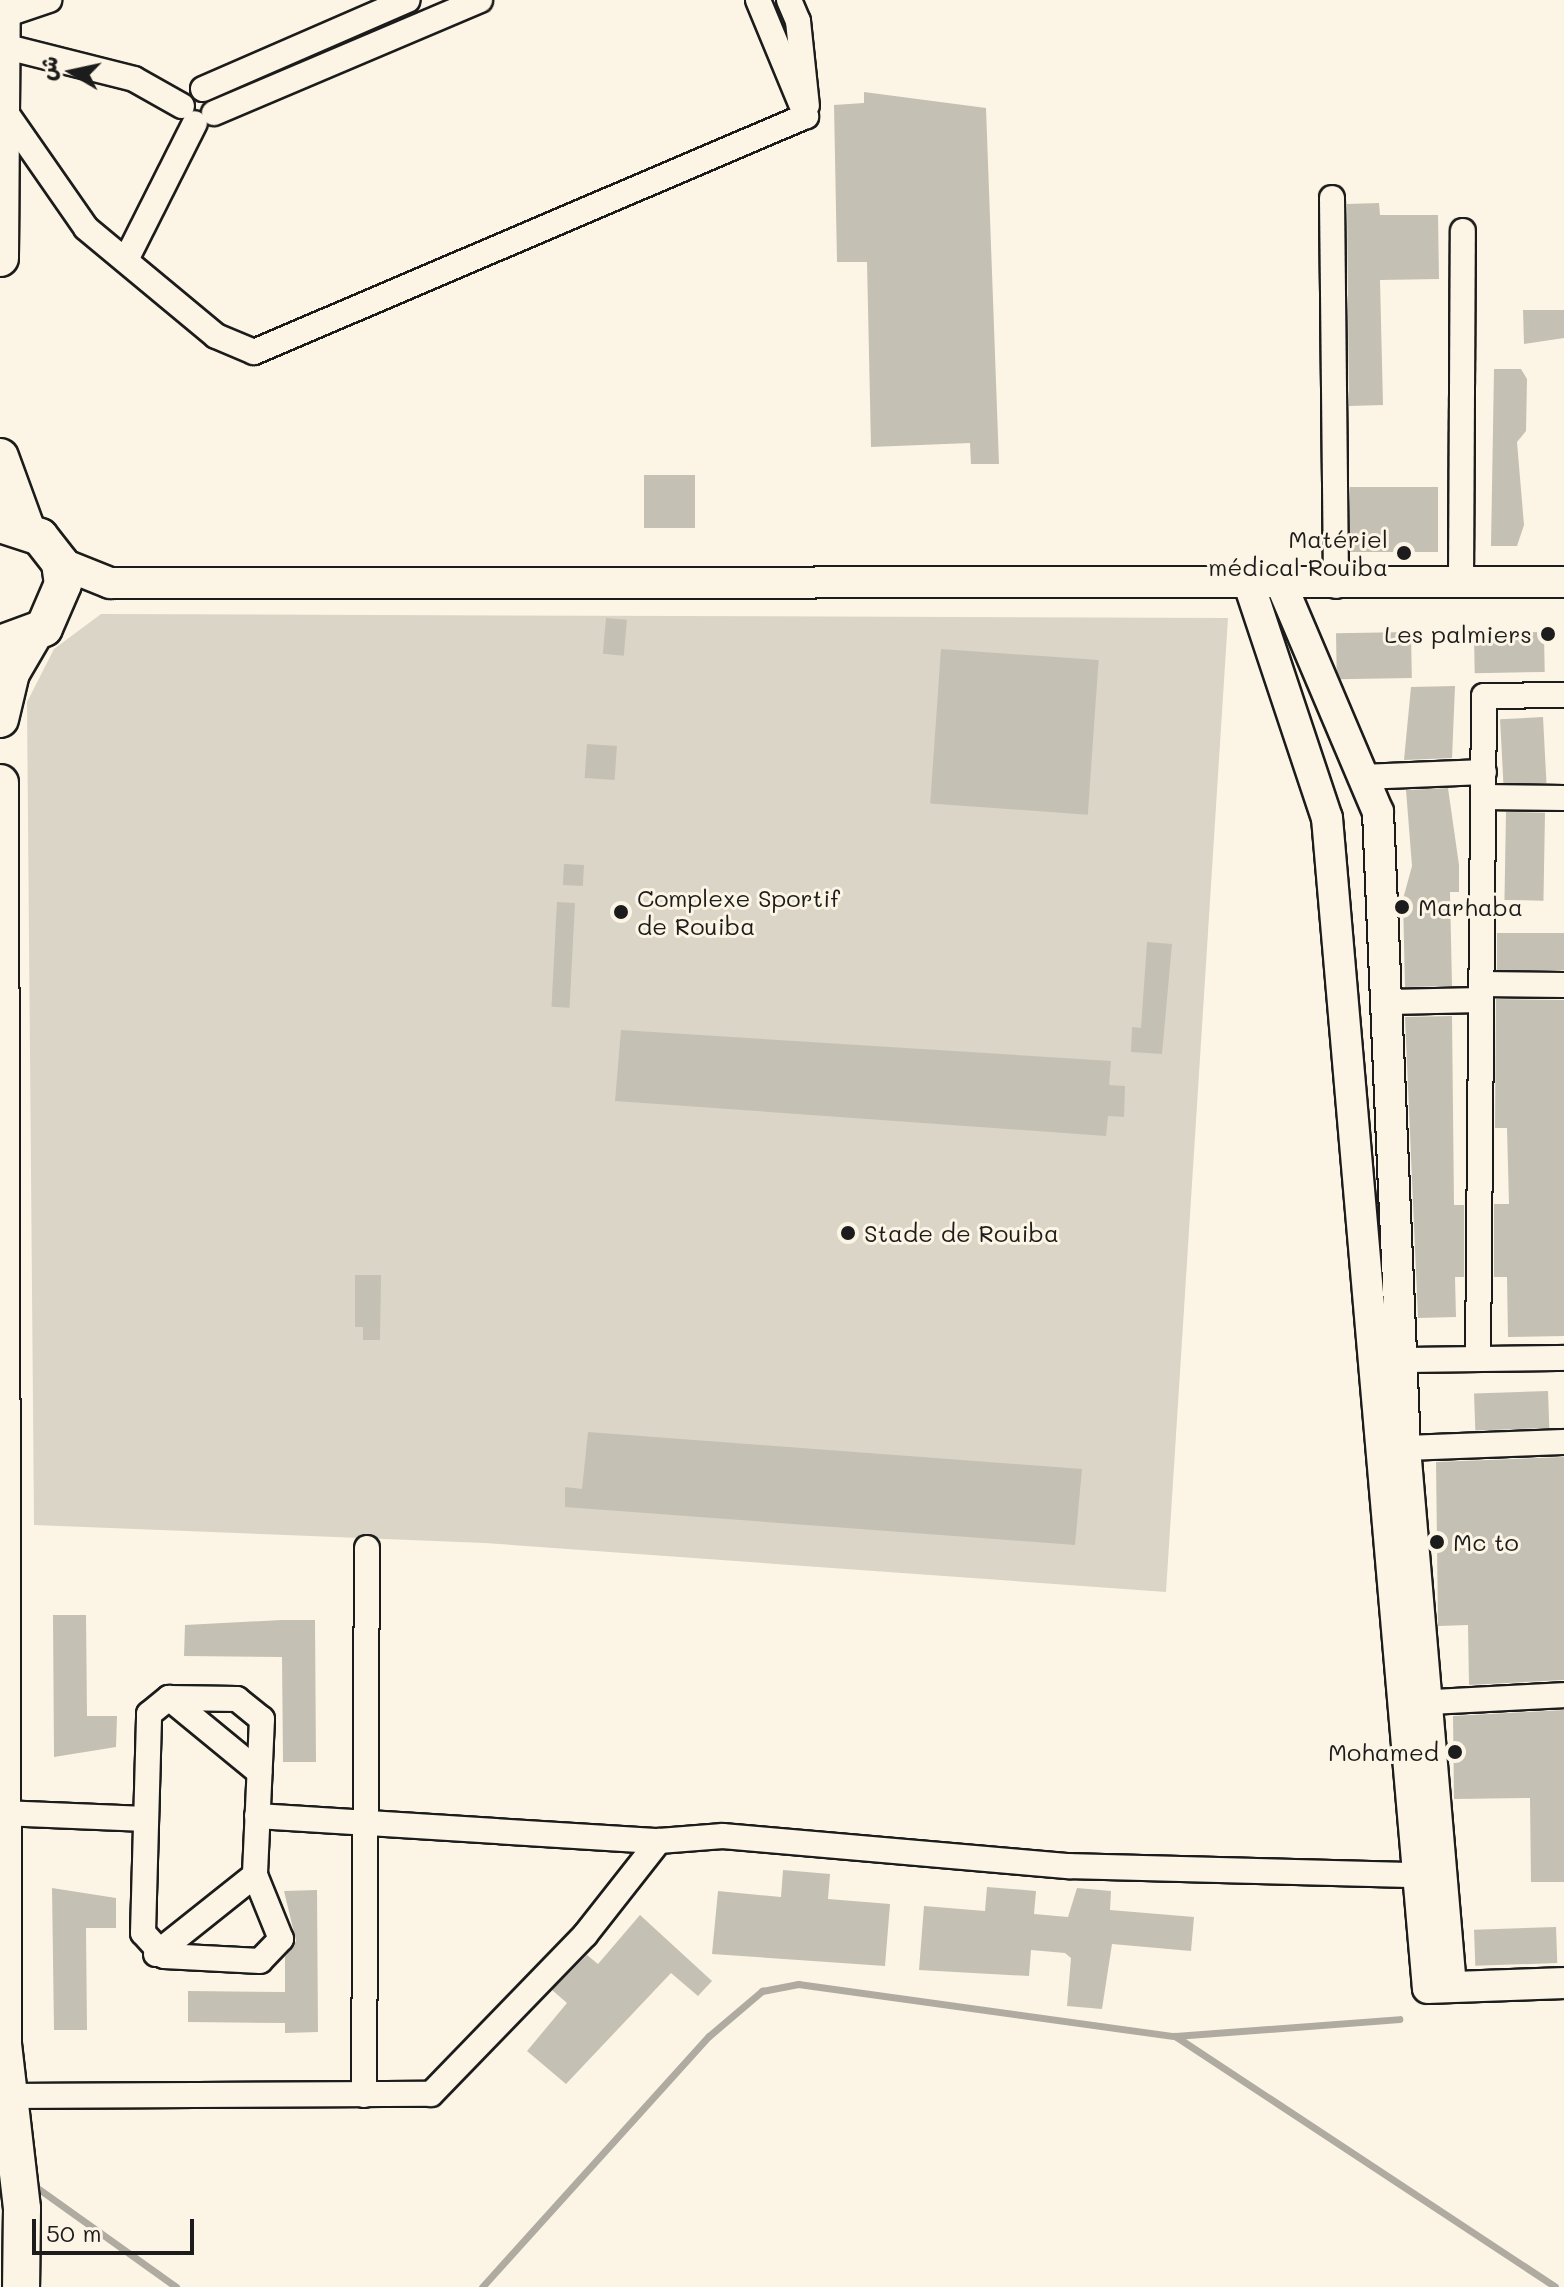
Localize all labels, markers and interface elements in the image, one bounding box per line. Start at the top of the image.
north arrow [32,32,112,112]
text: ش [32,54,64,82]
place label: Matériel médical Rouiba [1208,525,1388,581]
marker: Matériel médical Rouiba [1395,544,1413,562]
place label: Les palmiers [1384,620,1532,648]
marker: Les palmiers [1539,625,1557,643]
place label: Complexe Sportif de Rouiba [637,884,840,940]
place label: Marhaba [1418,893,1523,921]
marker: Marhaba [1393,898,1411,916]
marker: Complexe Sportif de Rouiba [612,903,630,921]
place label: Stade de Rouiba [864,1219,1059,1247]
marker: Stade de Rouiba [839,1224,857,1242]
place label: Mc to [1453,1528,1519,1556]
marker: Mc to [1428,1533,1446,1551]
place label: Mohamed [1328,1738,1439,1766]
marker: Mohamed [1446,1743,1464,1761]
scale bar [36,2203,198,2253]
text: 50 m [46,2217,102,2248]

